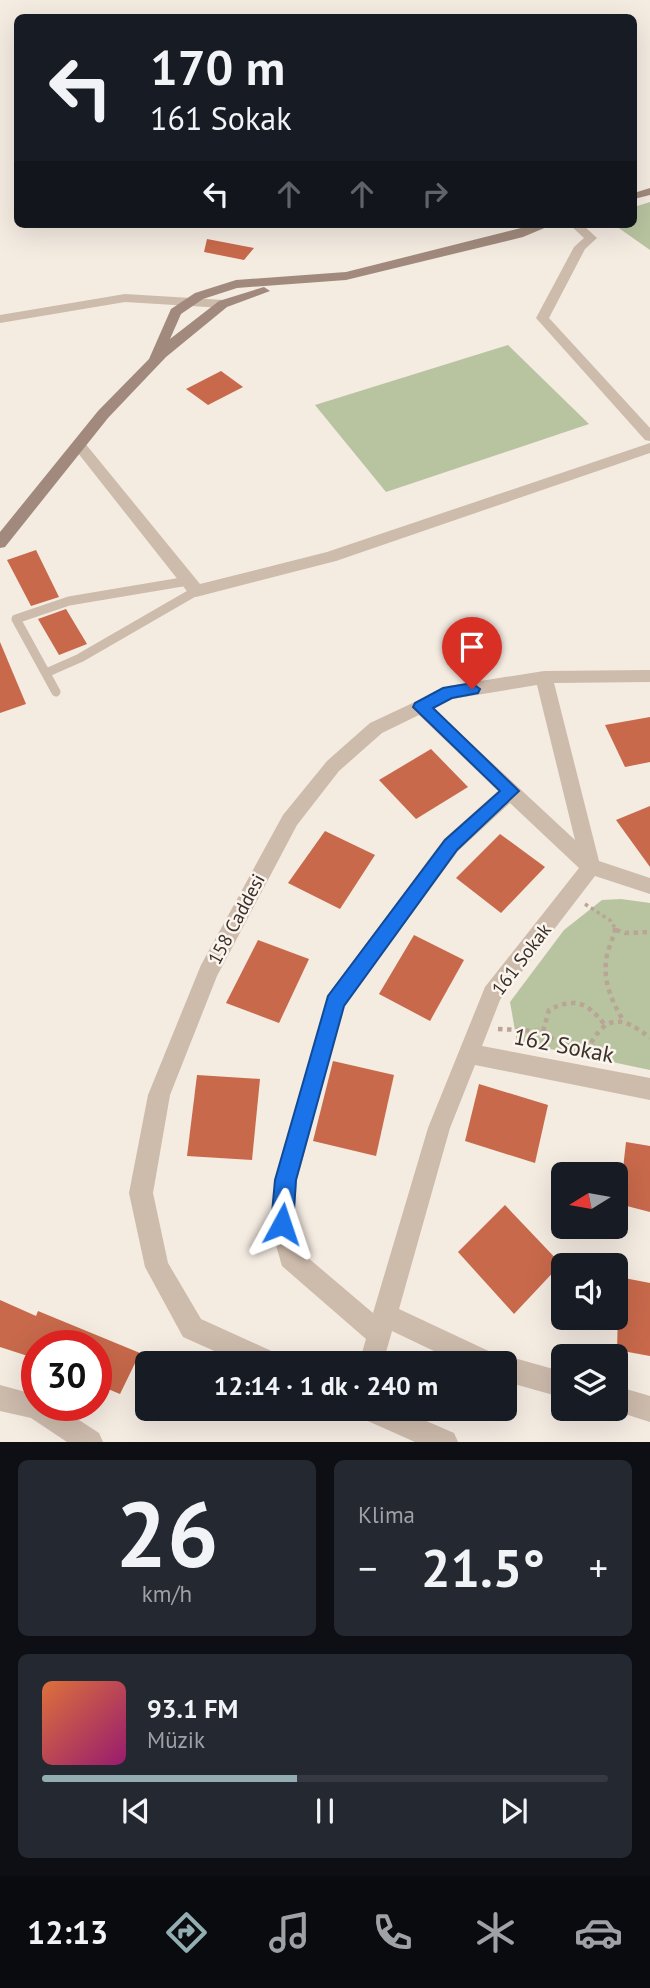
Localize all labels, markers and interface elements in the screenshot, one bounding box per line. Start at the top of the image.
text: 170 m [150,35,285,99]
icon: left [35,42,126,133]
text: 161 Sokak [150,97,292,139]
icon: left [197,175,235,213]
icon: ahead [270,175,308,213]
icon: ahead [343,175,381,213]
icon: right [416,175,454,213]
pin [442,617,502,689]
icon: arrive [453,628,491,666]
street label: 158 Caddesi [202,870,270,968]
street label: 161 Sokak [486,918,556,1000]
street label: 162 Sokak [511,1021,617,1069]
north arrow [551,1162,628,1239]
map controls [551,1162,628,1421]
position arrow [245,1187,319,1261]
button: sound [551,1253,628,1330]
speed limit sign: 30 [21,1330,112,1421]
button: layers [551,1344,628,1421]
text: 12:14 · 1 dk · 240 m [214,1369,438,1402]
text: 26 [115,1474,219,1592]
text: Klima [358,1500,415,1529]
text: 21.5° [421,1534,545,1601]
text: − [358,1543,377,1592]
text: + [589,1543,608,1592]
text: km/h [142,1579,192,1608]
text: 93.1 FM [147,1692,238,1725]
text: Müzik [147,1725,205,1754]
icon: previous [117,1792,155,1830]
icon: pause [306,1792,344,1830]
icon: next [495,1792,533,1830]
icon: directions [162,1908,211,1957]
icon: music [265,1908,314,1957]
icon: phone [368,1908,417,1957]
icon: climate [471,1908,520,1957]
icon: car [574,1908,623,1957]
text: 12:13 [27,1911,108,1953]

